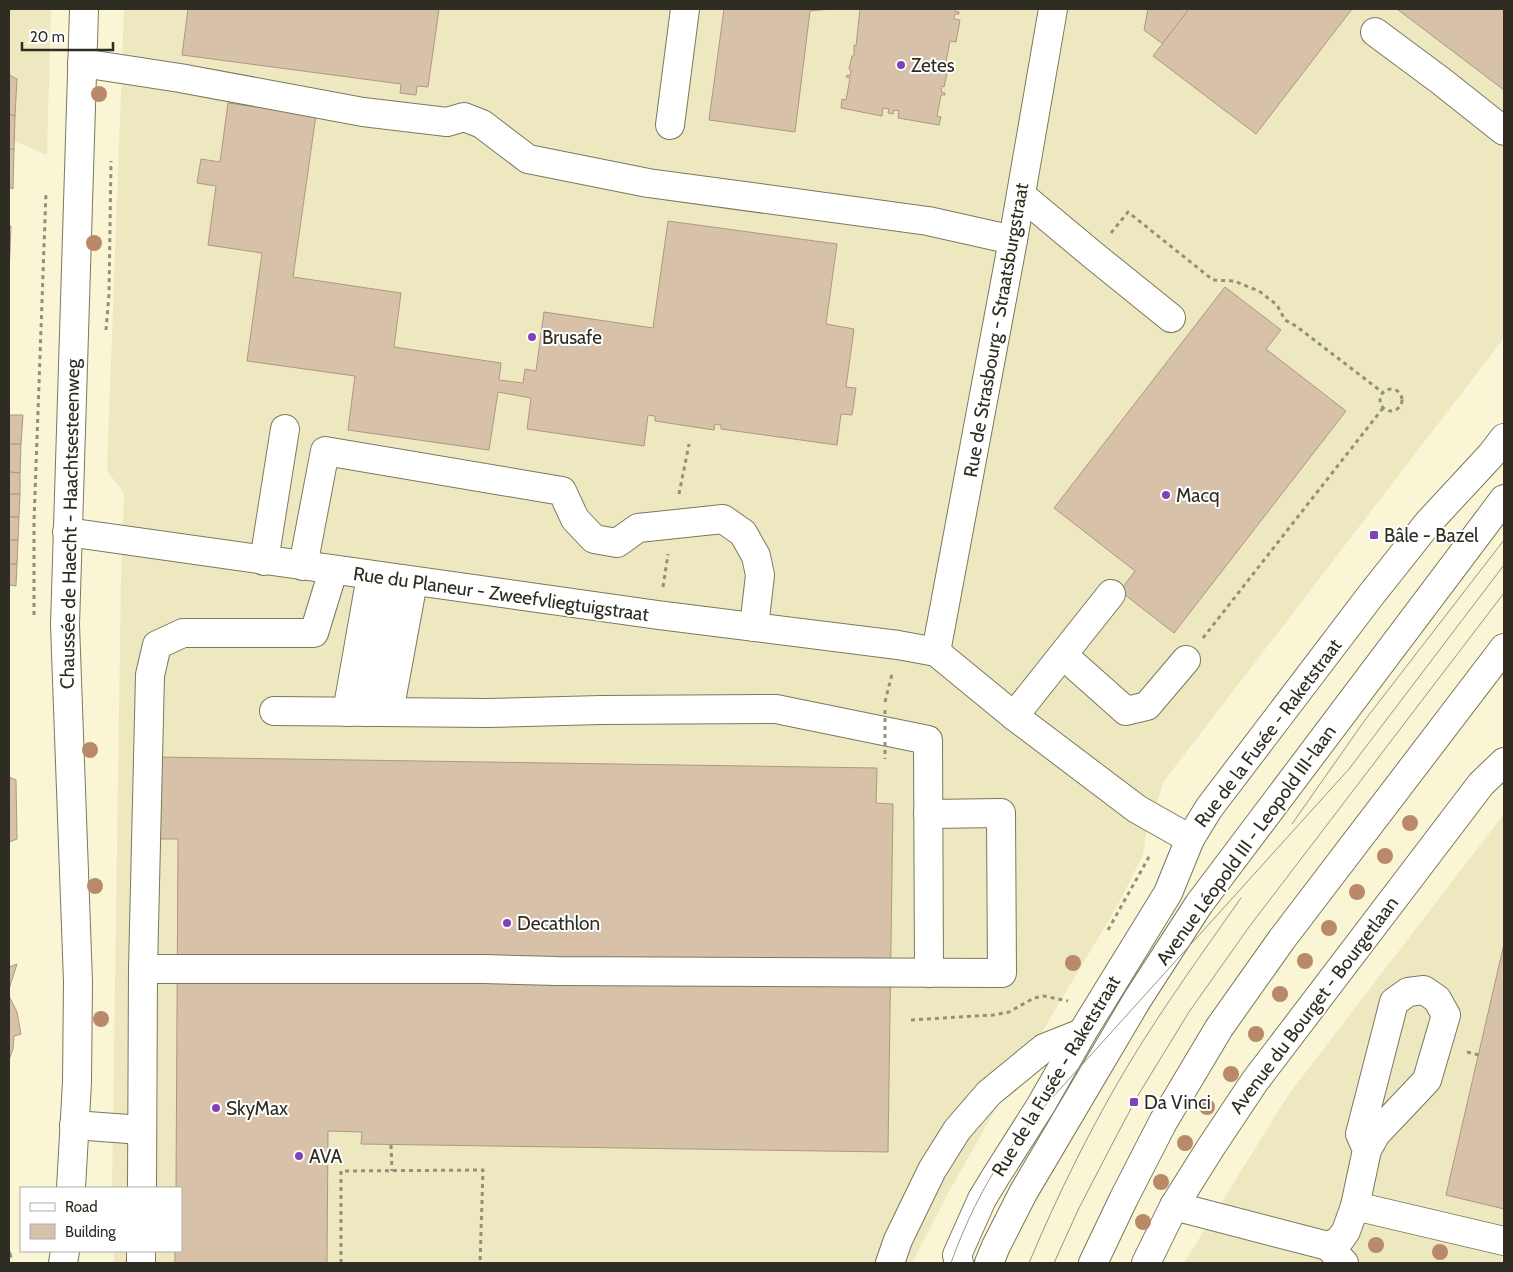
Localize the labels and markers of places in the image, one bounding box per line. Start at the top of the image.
place label: Zetes [911,54,955,77]
marker: Zetes [895,59,907,71]
place label: Brusafe [542,326,602,349]
marker: Brusafe [526,331,538,343]
place label: Macq [1176,484,1220,507]
marker: Macq [1160,489,1172,501]
place label: Bâle - Bazel [1384,524,1479,547]
marker: Bâle - Bazel [1368,529,1380,541]
place label: Decathlon [517,912,600,935]
marker: Decathlon [501,917,513,929]
place label: Da Vinci [1144,1091,1211,1114]
marker: Da Vinci [1128,1096,1140,1108]
place label: SkyMax [226,1097,288,1120]
marker: SkyMax [210,1102,222,1114]
place label: AVA [309,1145,342,1168]
marker: AVA [293,1150,305,1162]

